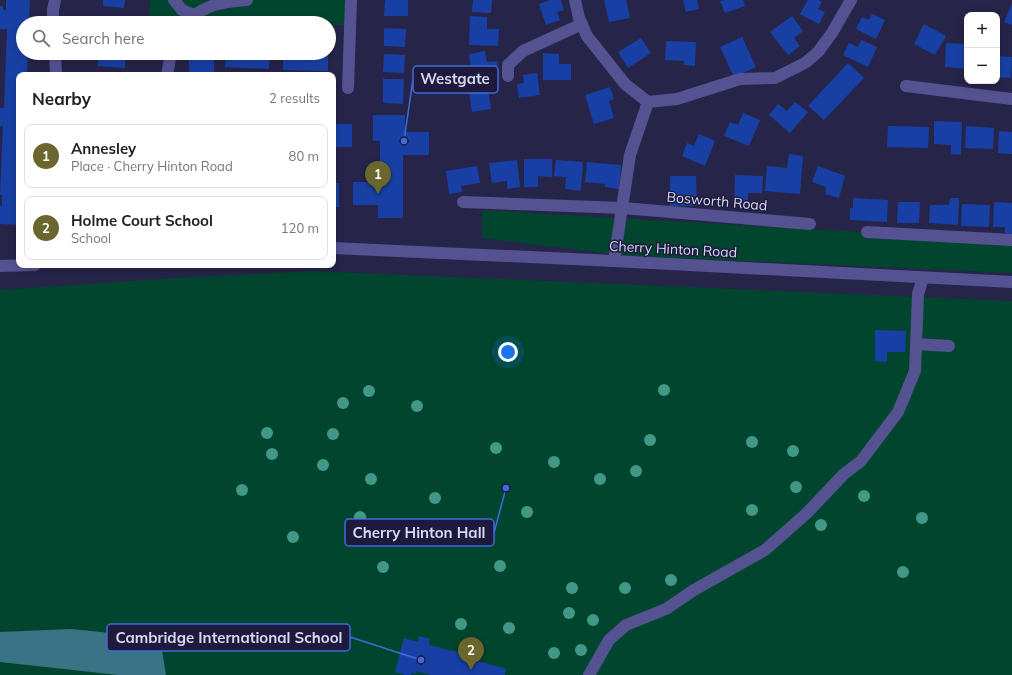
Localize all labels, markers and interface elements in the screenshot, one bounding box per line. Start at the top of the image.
map controls [964,12,1000,84]
button: + [964,12,1000,48]
search box [16,16,336,60]
icon: search [30,27,52,49]
text: Search here [62,29,144,48]
button: − [964,48,1000,84]
callout: Westgate [413,66,498,93]
text: Westgate [420,69,490,88]
text: Nearby [32,88,91,109]
text: 2 results [269,90,320,106]
text: Annesley [71,139,136,158]
text: 1 [42,148,50,164]
text: 80 m [289,148,319,164]
text: Place · Cherry Hinton Road [71,158,233,174]
pin: 1 [365,161,391,194]
street label: Bosworth Road [666,188,768,214]
text: Holme Court School [71,211,213,230]
text: 2 [42,220,50,236]
text: 120 m [281,220,319,236]
text: School [71,230,111,246]
street label: Cherry Hinton Road [608,237,738,261]
your location [498,342,518,362]
callout: Cherry Hinton Hall [345,519,494,546]
text: Cherry Hinton Hall [353,523,486,542]
callout: Cambridge International School [107,624,350,651]
text: Cambridge International School [115,628,343,647]
pin: 2 [458,637,484,670]

